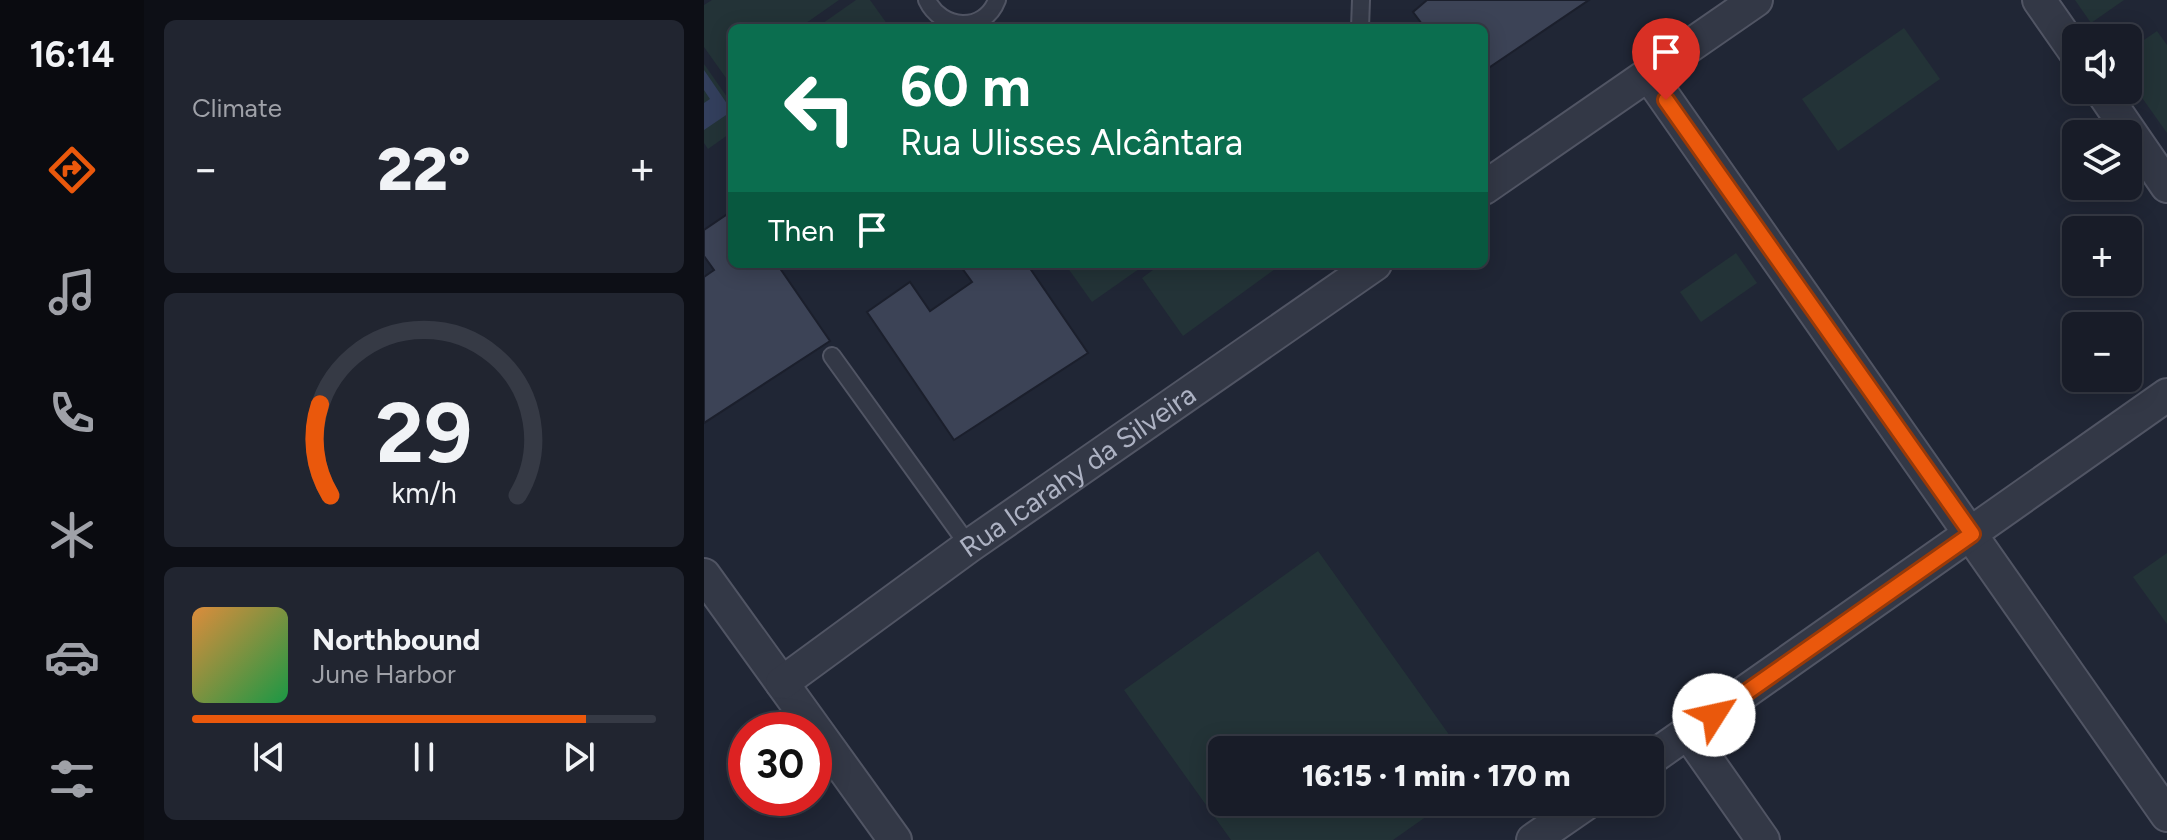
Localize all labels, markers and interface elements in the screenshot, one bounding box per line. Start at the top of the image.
pin [1632,18,1700,100]
map controls [2062,24,2142,392]
button: sound [2062,24,2142,104]
icon: arrive [1644,30,1688,74]
text: 16:14 [30,33,114,76]
text: 60 m [900,53,1031,120]
icon: left [768,56,872,160]
text: Climate [192,92,282,124]
button: layers [2062,120,2142,200]
text: Rua Ulisses Alcântara [900,121,1243,164]
text: 22° [377,133,471,205]
icon: directions [44,142,100,198]
text: − [192,142,219,195]
text: + [629,142,656,195]
icon: arrive [850,208,894,252]
text: Then [768,212,834,249]
button: + [2062,216,2142,296]
icon: music [44,264,100,320]
button: − [2062,312,2142,392]
street label: Rua Icarahy da Silveira [953,377,1202,564]
text: 29 [376,383,472,483]
icon: phone [44,385,100,441]
text: km/h [391,476,457,510]
icon: climate [44,507,100,563]
text: Northbound [312,621,480,658]
icon: car [44,629,100,685]
text: June Harbor [312,658,456,690]
position arrow [1672,673,1756,757]
speed limit sign: 30 [728,712,832,816]
icon: previous [247,735,291,779]
icon: pause [402,735,446,779]
icon: next [557,735,601,779]
icon: filters [44,751,100,807]
text: 16:15 · 1 min · 170 m [1302,757,1570,794]

